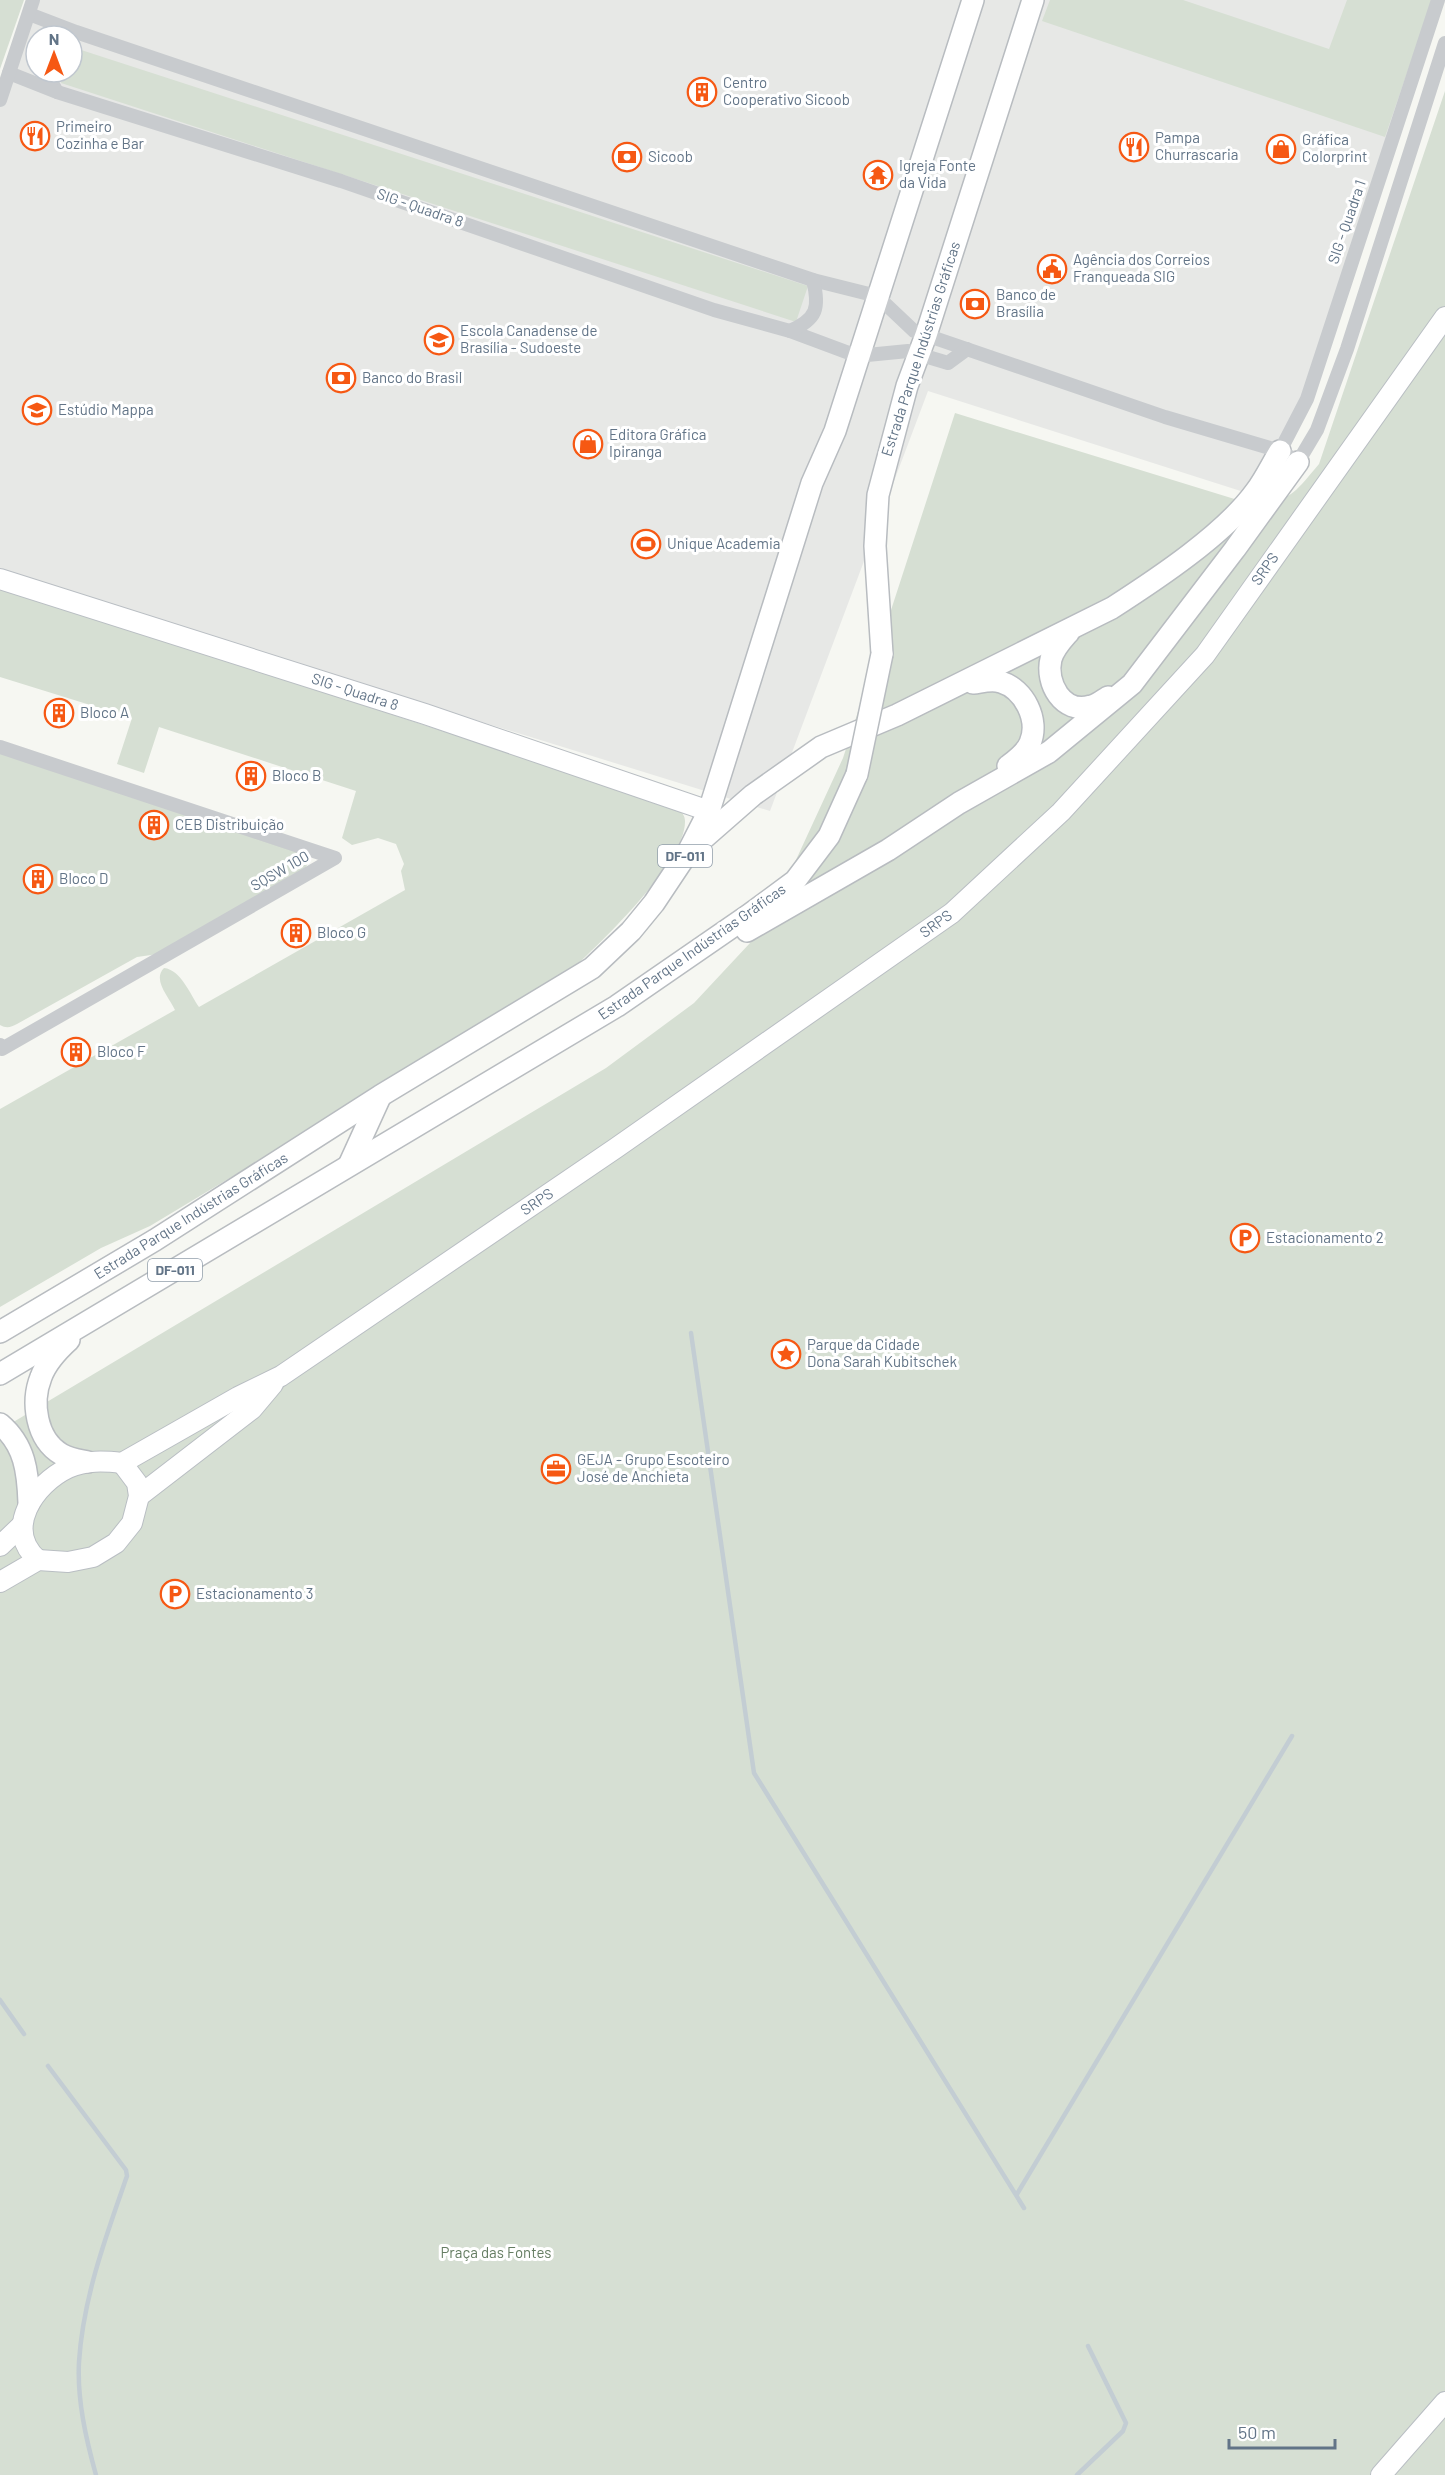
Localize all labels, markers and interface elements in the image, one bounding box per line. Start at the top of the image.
north arrow [24,24,84,84]
text: N [49,29,59,48]
place label: Centro Cooperativo Sicoob [723,73,850,108]
building icon: Centro Cooperativo Sicoob [686,76,718,108]
place label: Primeiro Cozinha e Bar [56,117,145,152]
restaurant icon: Primeiro Cozinha e Bar [19,120,51,152]
place label: Pampa Churrascaria [1155,128,1238,163]
place label: Gráfica Colorprint [1302,130,1367,165]
restaurant icon: Pampa Churrascaria [1118,131,1150,163]
shop icon: Gráfica Colorprint [1265,133,1297,165]
bank icon: Sicoob [611,141,643,173]
place label: Sicoob [648,147,693,165]
place label: Igreja Fonte da Vida [899,156,976,191]
temple icon: Igreja Fonte da Vida [862,159,894,191]
street label: SIG - Quadra 1 [1323,177,1369,266]
street label: SIG - Quadra 8 [375,184,466,230]
street label: Estrada Parque Indústrias Gráficas [877,239,963,458]
place label: Agência dos Correios Franqueada SIG [1073,250,1210,285]
public building icon: Agência dos Correios Franqueada SIG [1036,253,1068,285]
place label: Banco de Brasília [996,285,1056,320]
bank icon: Banco de Brasília [959,288,991,320]
place label: Escola Canadense de Brasília - Sudoeste [460,321,597,356]
school or university icon: Escola Canadense de Brasília - Sudoeste [423,324,455,356]
bank icon: Banco do Brasil [325,362,357,394]
place label: Banco do Brasil [362,368,462,386]
school or university icon: Estúdio Mappa [21,394,53,426]
place label: Estúdio Mappa [58,400,154,418]
place label: Editora Gráfica Ipiranga [609,425,707,460]
shop icon: Editora Gráfica Ipiranga [572,428,604,460]
sports icon: Unique Academia [630,528,662,560]
place label: Unique Academia [667,534,780,552]
street label: SRPS [1247,549,1282,588]
street label: SIG - Quadra 8 [310,669,401,714]
building icon: Bloco A [43,697,75,729]
place label: Bloco A [80,703,129,721]
building icon: Bloco B [235,760,267,792]
place label: Bloco B [272,766,321,784]
building icon: CEB Distribuição [138,809,170,841]
place label: CEB Distribuição [175,815,284,833]
road number: DF-011 [658,845,712,867]
street label: SQSW 100 [247,846,312,894]
building icon: Bloco D [22,863,54,895]
place label: Bloco D [59,869,108,887]
street label: Estrada Parque Indústrias Gráficas [594,879,789,1023]
street label: SRPS [916,905,955,941]
building icon: Bloco G [280,917,312,949]
place label: Bloco G [317,923,366,941]
building icon: Bloco F [60,1036,92,1068]
place label: Bloco F [97,1042,146,1060]
street label: Estrada Parque Indústrias Gráficas [90,1148,291,1282]
street label: SRPS [517,1184,556,1219]
parking icon: Estacionamento 2 [1229,1222,1261,1254]
place label: Estacionamento 2 [1266,1228,1384,1246]
road number: DF-011 [148,1259,202,1281]
place label: Parque da Cidade Dona Sarah Kubitschek [807,1335,957,1370]
place icon: Parque da Cidade Dona Sarah Kubitschek [770,1338,802,1370]
place label: GEJA - Grupo Escoteiro José de Anchieta [577,1450,730,1485]
office icon: GEJA - Grupo Escoteiro José de Anchieta [540,1453,572,1485]
parking icon: Estacionamento 3 [159,1578,191,1610]
place label: Estacionamento 3 [196,1584,313,1602]
park label: Praça das Fontes [440,2243,552,2261]
scale bar [1229,2412,1336,2450]
text: 50 m [1238,2421,1276,2443]

